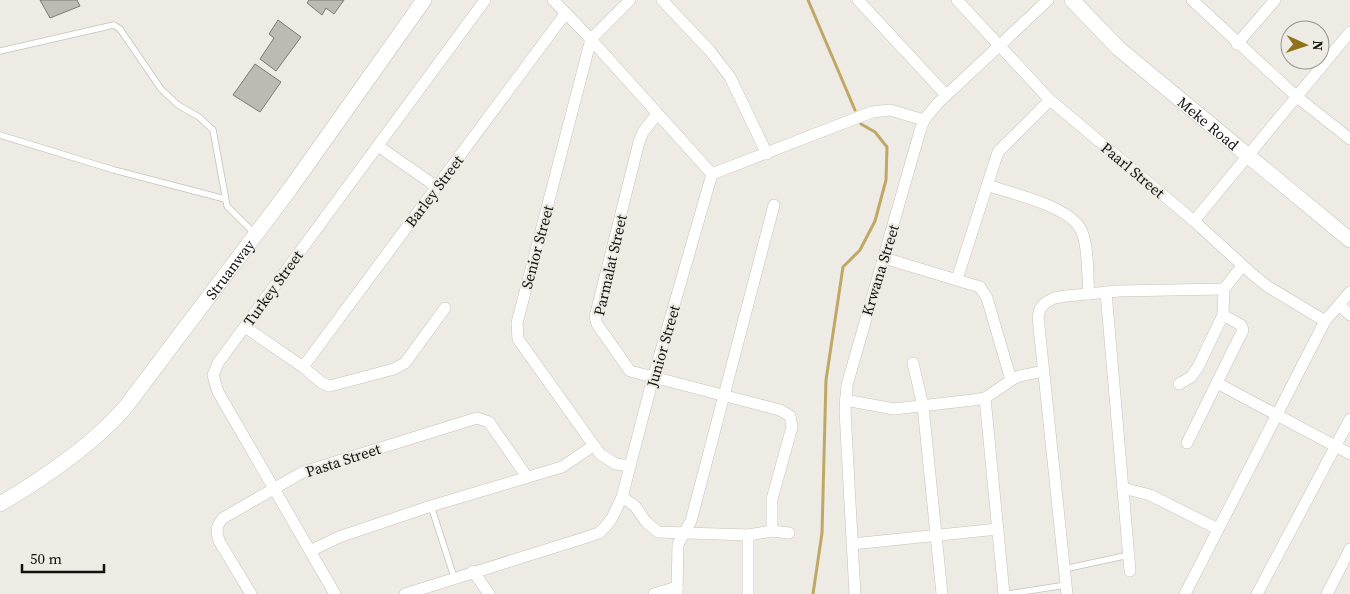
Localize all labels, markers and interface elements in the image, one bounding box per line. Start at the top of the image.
north arrow [1280,20,1330,70]
text: N [1308,40,1328,51]
street label: Meke Road [1173,91,1244,155]
street label: Paarl Street [1097,137,1169,203]
street label: Barley Street [400,151,468,231]
street label: Senior Street [516,203,558,291]
street label: Parmalat Street [588,212,632,318]
street label: Krwana Street [856,222,904,318]
street label: Struanway [200,235,259,303]
street label: Turkey Street [238,246,308,330]
street label: Junior Street [641,302,685,390]
street label: Pasta Street [303,438,383,482]
scale bar [22,542,105,574]
text: 50 m [30,548,62,569]

